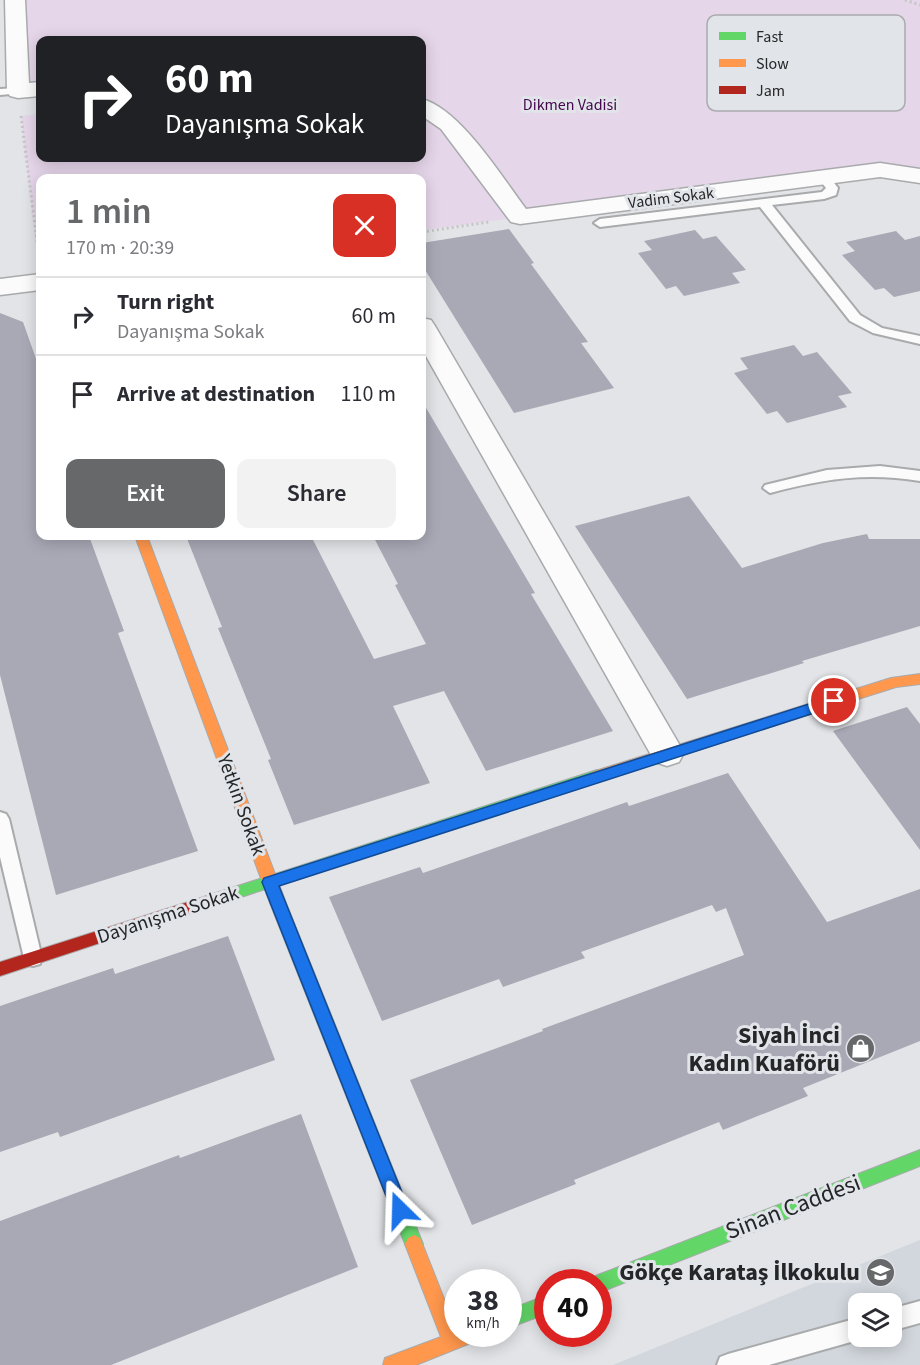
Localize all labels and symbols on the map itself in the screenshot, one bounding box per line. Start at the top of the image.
legend [707,15,905,111]
text: Fast [756,26,784,48]
text: Slow [756,53,789,75]
text: Jam [756,80,785,102]
park label: Dikmen Vadisi [523,94,617,116]
street label: Vadim Sokak [627,182,715,214]
pin [808,675,859,726]
street label: Yetkin Sokak [209,749,272,860]
street label: Dayanışma Sokak [94,879,243,951]
place label: Siyah İnci Kadın Kuaförü [688,1018,840,1081]
shop icon: Siyah İnci Kadın Kuaförü [845,1033,877,1065]
street label: Sinan Caddesi [720,1165,866,1249]
position arrow [368,1178,432,1242]
place label: Gökçe Karataş İlkokulu [619,1255,860,1290]
school or university icon: Gökçe Karataş İlkokulu [865,1256,897,1288]
speed limit sign: 40 [534,1269,612,1347]

